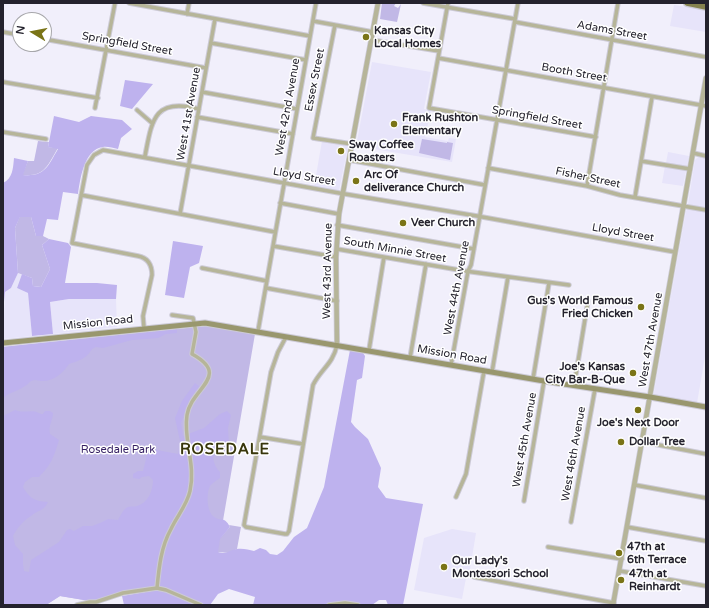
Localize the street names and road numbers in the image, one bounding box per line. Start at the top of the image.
street label: Adams Street [576,18,648,44]
street label: Springfield Street [81,30,173,58]
street label: Essex Street [302,47,328,113]
street label: West 42nd Avenue [273,57,303,157]
street label: Booth Street [540,61,608,85]
street label: West 41st Avenue [174,66,204,162]
street label: Springfield Street [491,104,583,132]
street label: Lloyd Street [272,165,336,189]
street label: Fisher Street [554,165,622,191]
street label: Lloyd Street [591,221,655,245]
street label: West 43rd Avenue [321,223,335,319]
street label: South Minnie Street [343,234,447,266]
street label: West 44th Avenue [441,240,473,336]
street label: West 47th Avenue [636,292,666,388]
street label: Mission Road [62,313,134,333]
street label: Mission Road [416,342,488,368]
street label: West 45th Avenue [510,392,540,488]
street label: West 46th Avenue [559,406,589,502]

